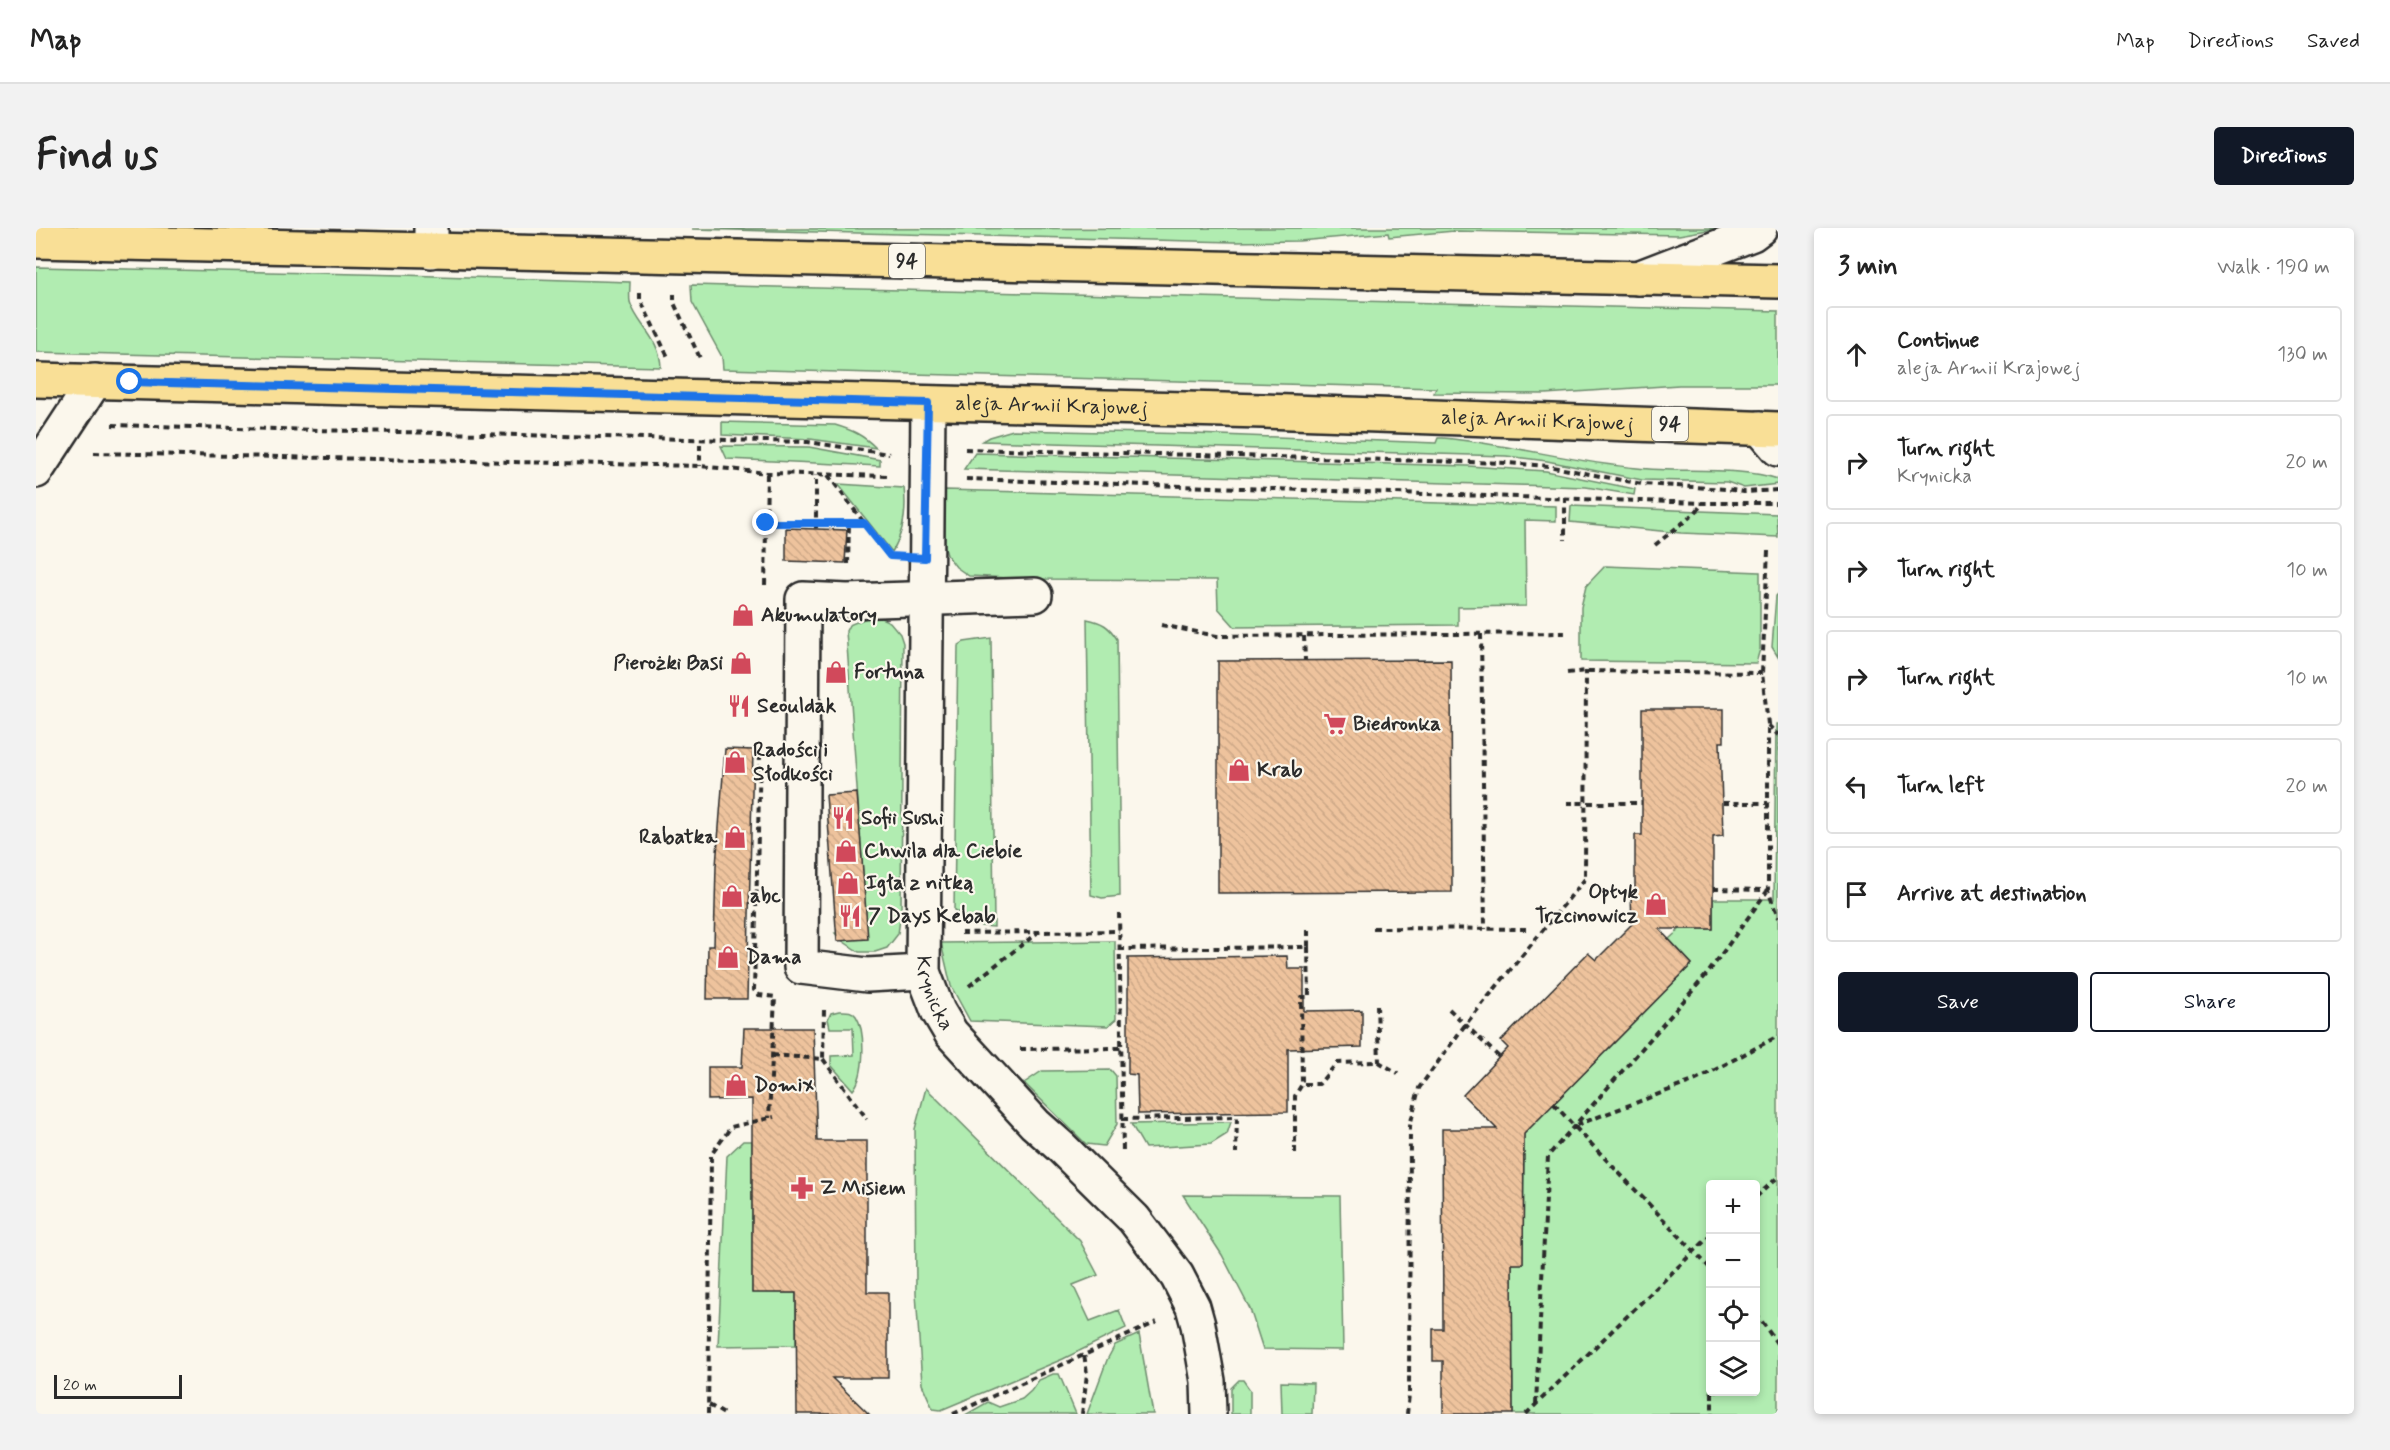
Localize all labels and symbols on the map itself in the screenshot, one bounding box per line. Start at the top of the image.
road number: 94 [889,244,925,278]
route start [116,368,142,394]
street label: aleja Armii Krajowej [955,389,1148,422]
street label: aleja Armii Krajowej [1441,403,1634,438]
road number: 94 [1652,407,1688,441]
route end [752,509,778,535]
place label: Akumulatory [761,601,877,629]
shop icon: Akumulatory [730,602,756,628]
place label: Pierożki Basi [613,649,723,677]
shop icon: Pierożki Basi [728,650,754,676]
place label: Fortuna [854,658,925,686]
shop icon: Fortuna [823,659,849,685]
place label: Seouldak [757,692,837,720]
restaurant icon: Seouldak [726,693,752,719]
place label: Biedronka [1353,710,1441,738]
supermarket icon: Biedronka [1322,711,1348,737]
place label: Radości i Słodkości [753,736,833,788]
shop icon: Radości i Słodkości [722,749,748,775]
place label: Krab [1257,756,1303,784]
shop icon: Krab [1226,757,1252,783]
place label: Sofii Sushi [861,804,944,832]
restaurant icon: Sofii Sushi [830,805,856,831]
place label: Rabatka [639,823,718,851]
shop icon: Rabatka [722,824,748,850]
place label: Chwila dla Ciebie [864,837,1023,865]
shop icon: Chwila dla Ciebie [833,838,859,864]
place label: Igła z nitką [866,869,974,897]
shop icon: Igła z nitką [835,870,861,896]
place label: Optyk Trzcinowicz [1535,878,1639,930]
place label: abc [750,882,781,910]
shop icon: abc [719,883,745,909]
shop icon: Optyk Trzcinowicz [1643,891,1669,917]
place label: 7 Days Kebab [868,902,995,930]
restaurant icon: 7 Days Kebab [837,903,863,929]
place label: Dama [746,943,802,971]
shop icon: Dama [715,944,741,970]
street label: Krynicka [909,955,961,1036]
place label: Domix [754,1071,814,1099]
shop icon: Domix [723,1072,749,1098]
place label: Z Misiem [820,1174,906,1202]
pharmacy icon: Z Misiem [789,1175,815,1201]
scale bar [54,1372,182,1400]

